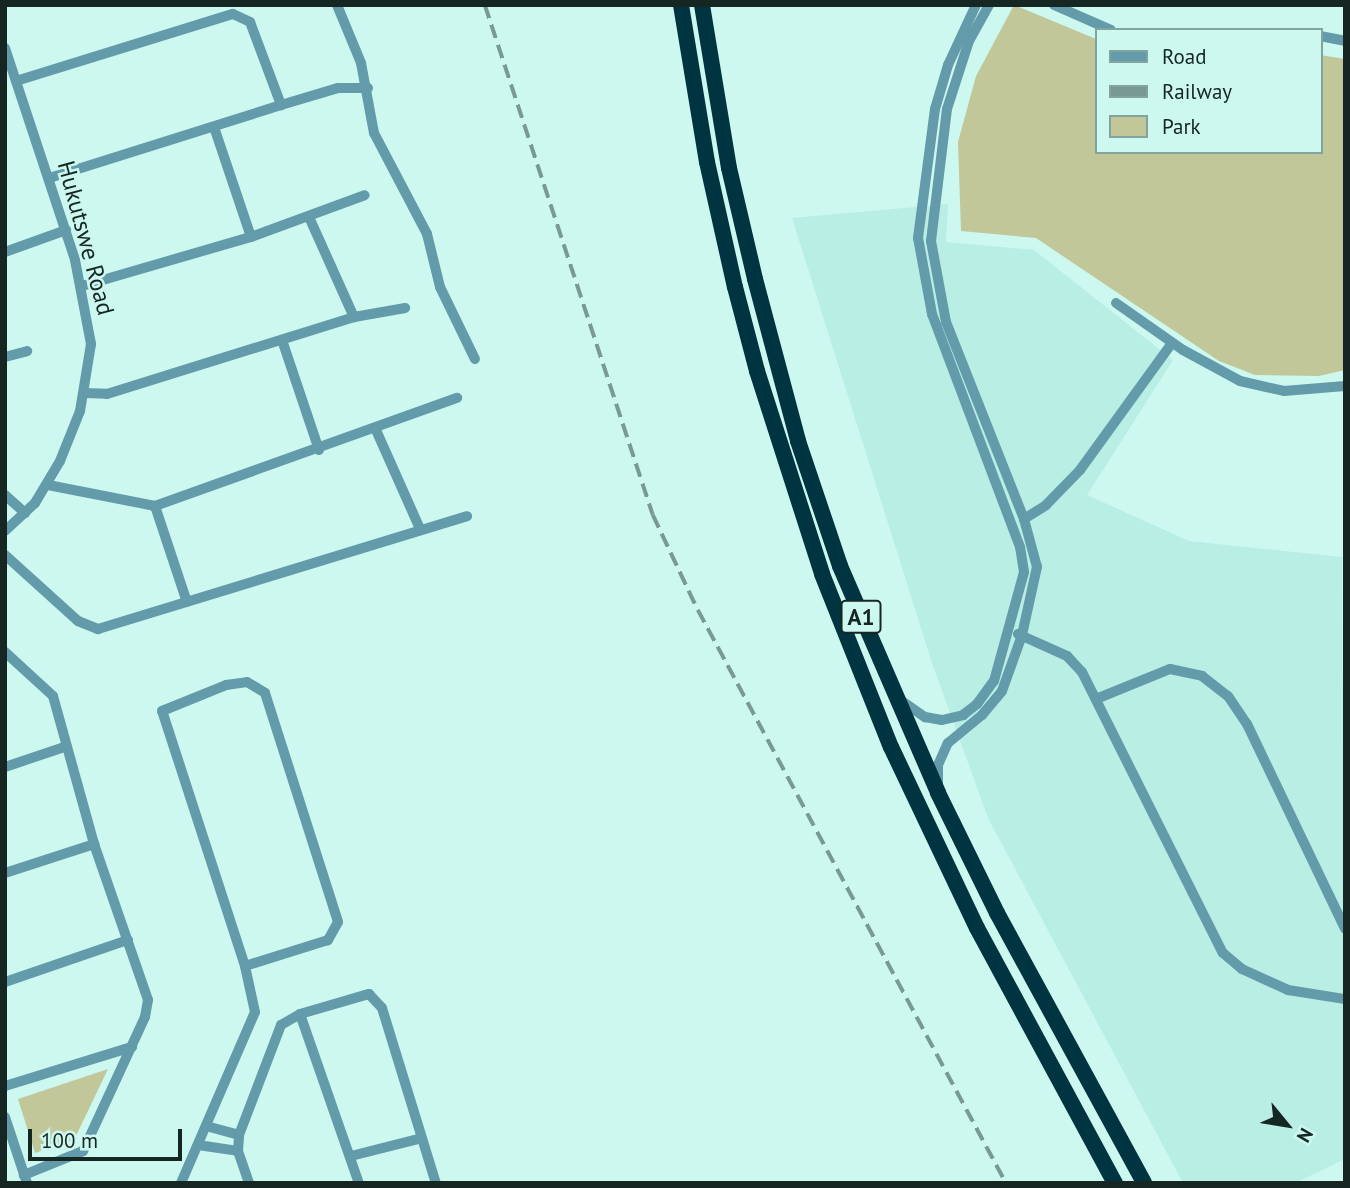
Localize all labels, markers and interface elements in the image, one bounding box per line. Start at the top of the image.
legend [1094,28,1322,154]
text: Road [1162,43,1206,70]
text: Railway [1162,78,1232,105]
text: Park [1162,113,1201,140]
street label: Hukutswe Road [52,158,120,318]
road number: A1 [840,597,882,636]
north arrow [1252,1090,1322,1160]
scale bar [32,1114,186,1158]
text: N [1292,1124,1319,1147]
text: 100 m [41,1127,98,1154]

